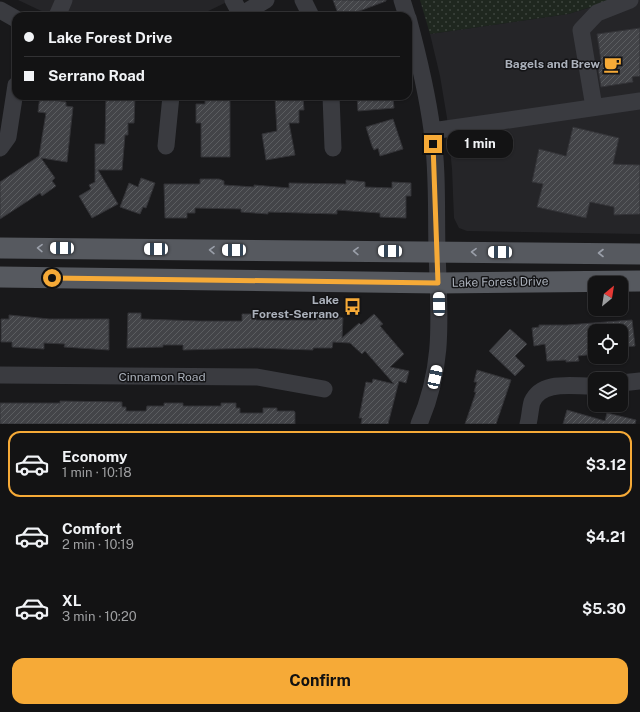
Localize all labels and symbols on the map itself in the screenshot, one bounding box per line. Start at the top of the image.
cafe icon: Bagels and Brew [603,54,623,74]
place label: Bagels and Brew [505,57,601,71]
callout: 1 min [447,130,513,158]
route end [424,135,442,153]
car [50,242,74,254]
car [144,243,168,255]
one-way arrow [37,244,43,252]
car [222,244,246,256]
car [378,245,402,257]
one-way arrow [209,246,215,254]
car [488,246,512,258]
one-way arrow [353,247,359,255]
one-way arrow [471,248,477,256]
one-way arrow [598,249,604,257]
route start [43,269,61,287]
street label: Lake Forest Drive [451,274,549,290]
north arrow [588,276,628,316]
car [433,292,445,316]
place label: Lake Forest-Serrano [252,293,339,321]
bus stop icon: Lake Forest-Serrano [342,297,362,317]
car [427,364,443,390]
street label: Cinnamon Road [118,370,206,384]

